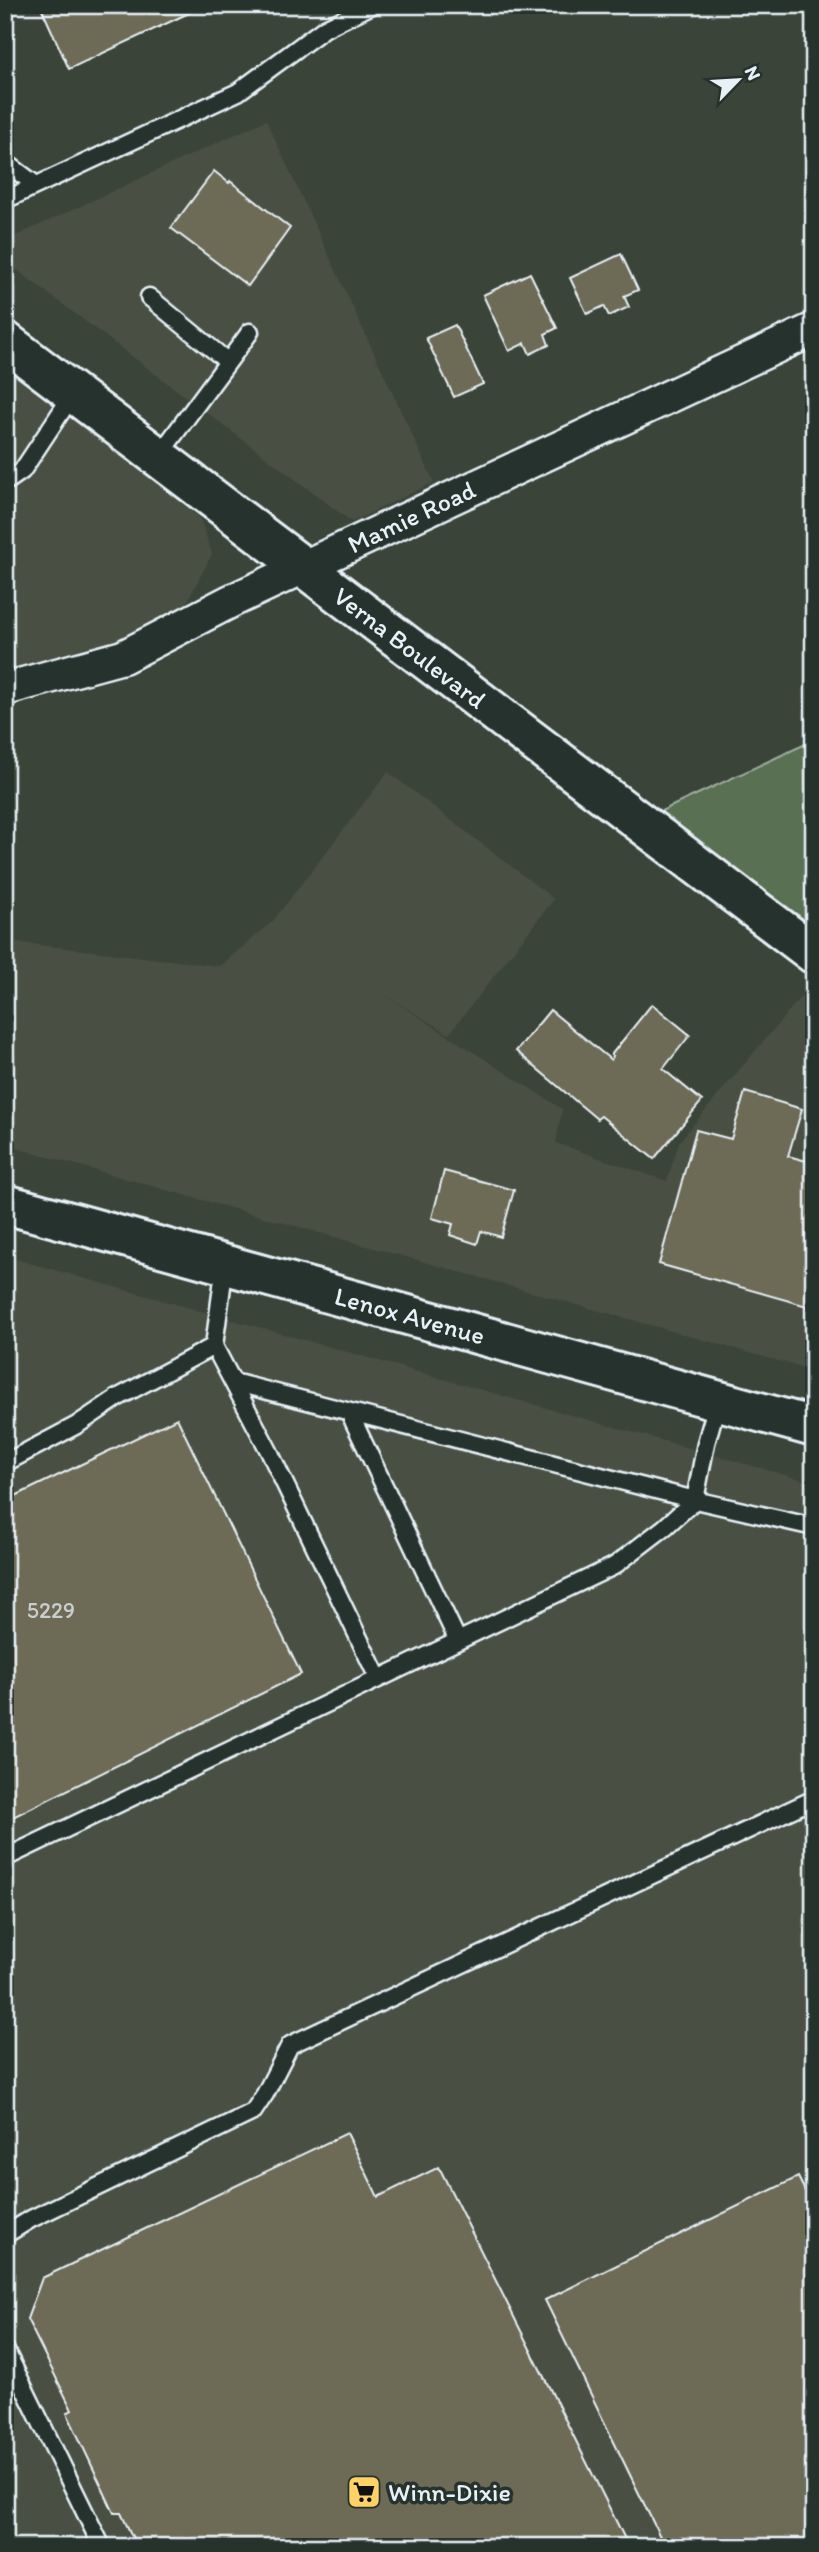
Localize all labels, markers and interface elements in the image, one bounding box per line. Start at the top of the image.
north arrow [704,46,774,116]
text: N [740,62,766,84]
street label: Mamie Road [342,473,481,560]
street label: Verna Boulevard [327,580,492,716]
street label: Lenox Avenue [331,1280,489,1352]
house number: 5229 [27,1596,75,1624]
supermarket icon: Winn-Dixie [345,2473,383,2511]
place label: Winn-Dixie [388,2476,511,2508]

